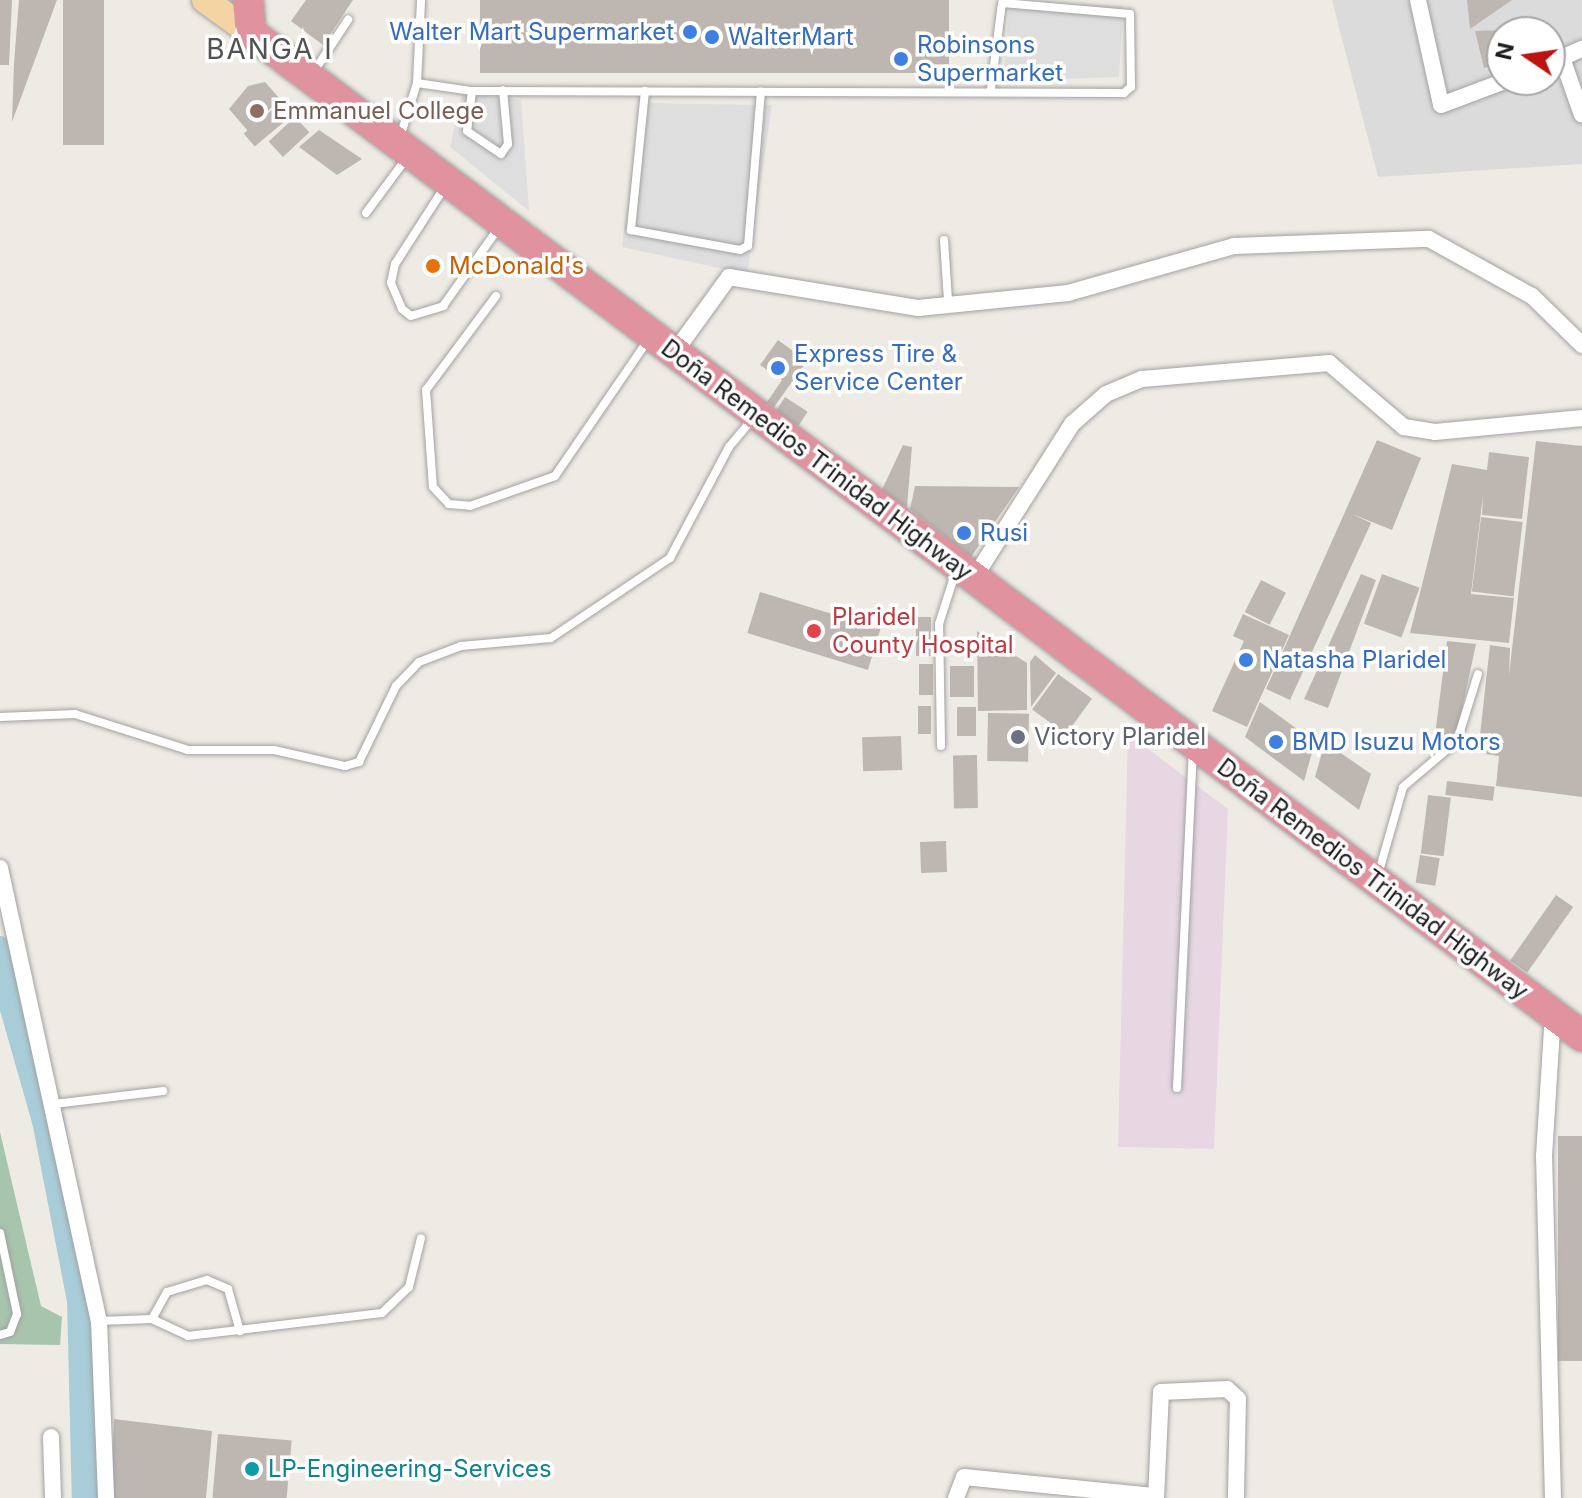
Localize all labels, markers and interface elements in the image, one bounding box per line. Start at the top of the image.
north arrow [1486,16,1566,96]
place label: Walter Mart Supermarket [389,18,674,46]
marker: Walter Mart Supermarket [681,23,699,41]
place label: WalterMart [728,23,854,51]
marker: WalterMart [703,28,721,46]
place label: Robinsons Supermarket [917,31,1063,87]
district label: BANGA I [206,32,334,66]
text: N [1490,40,1519,62]
marker: Robinsons Supermarket [892,50,910,68]
place label: Emmanuel College [273,97,484,125]
marker: Emmanuel College [248,102,266,120]
place label: McDonald's [449,252,584,280]
marker: McDonald's [424,257,442,275]
street label: Doña Remedios Trinidad Highway [656,333,978,587]
place label: Express Tire & Service Center [794,340,963,396]
marker: Express Tire & Service Center [769,359,787,377]
place label: Rusi [980,519,1028,547]
marker: Rusi [955,524,973,542]
place label: Plaridel County Hospital [832,603,1014,659]
marker: Plaridel County Hospital [803,620,825,642]
place label: Natasha Plaridel [1262,646,1446,674]
marker: Natasha Plaridel [1237,651,1255,669]
place label: Victory Plaridel [1034,723,1206,751]
marker: Victory Plaridel [1009,728,1027,746]
place label: BMD Isuzu Motors [1292,728,1501,756]
marker: BMD Isuzu Motors [1267,733,1285,751]
street label: Doña Remedios Trinidad Highway [1212,752,1534,1006]
place label: LP-Engineering-Services [268,1455,552,1483]
marker: LP-Engineering-Services [243,1460,261,1478]

